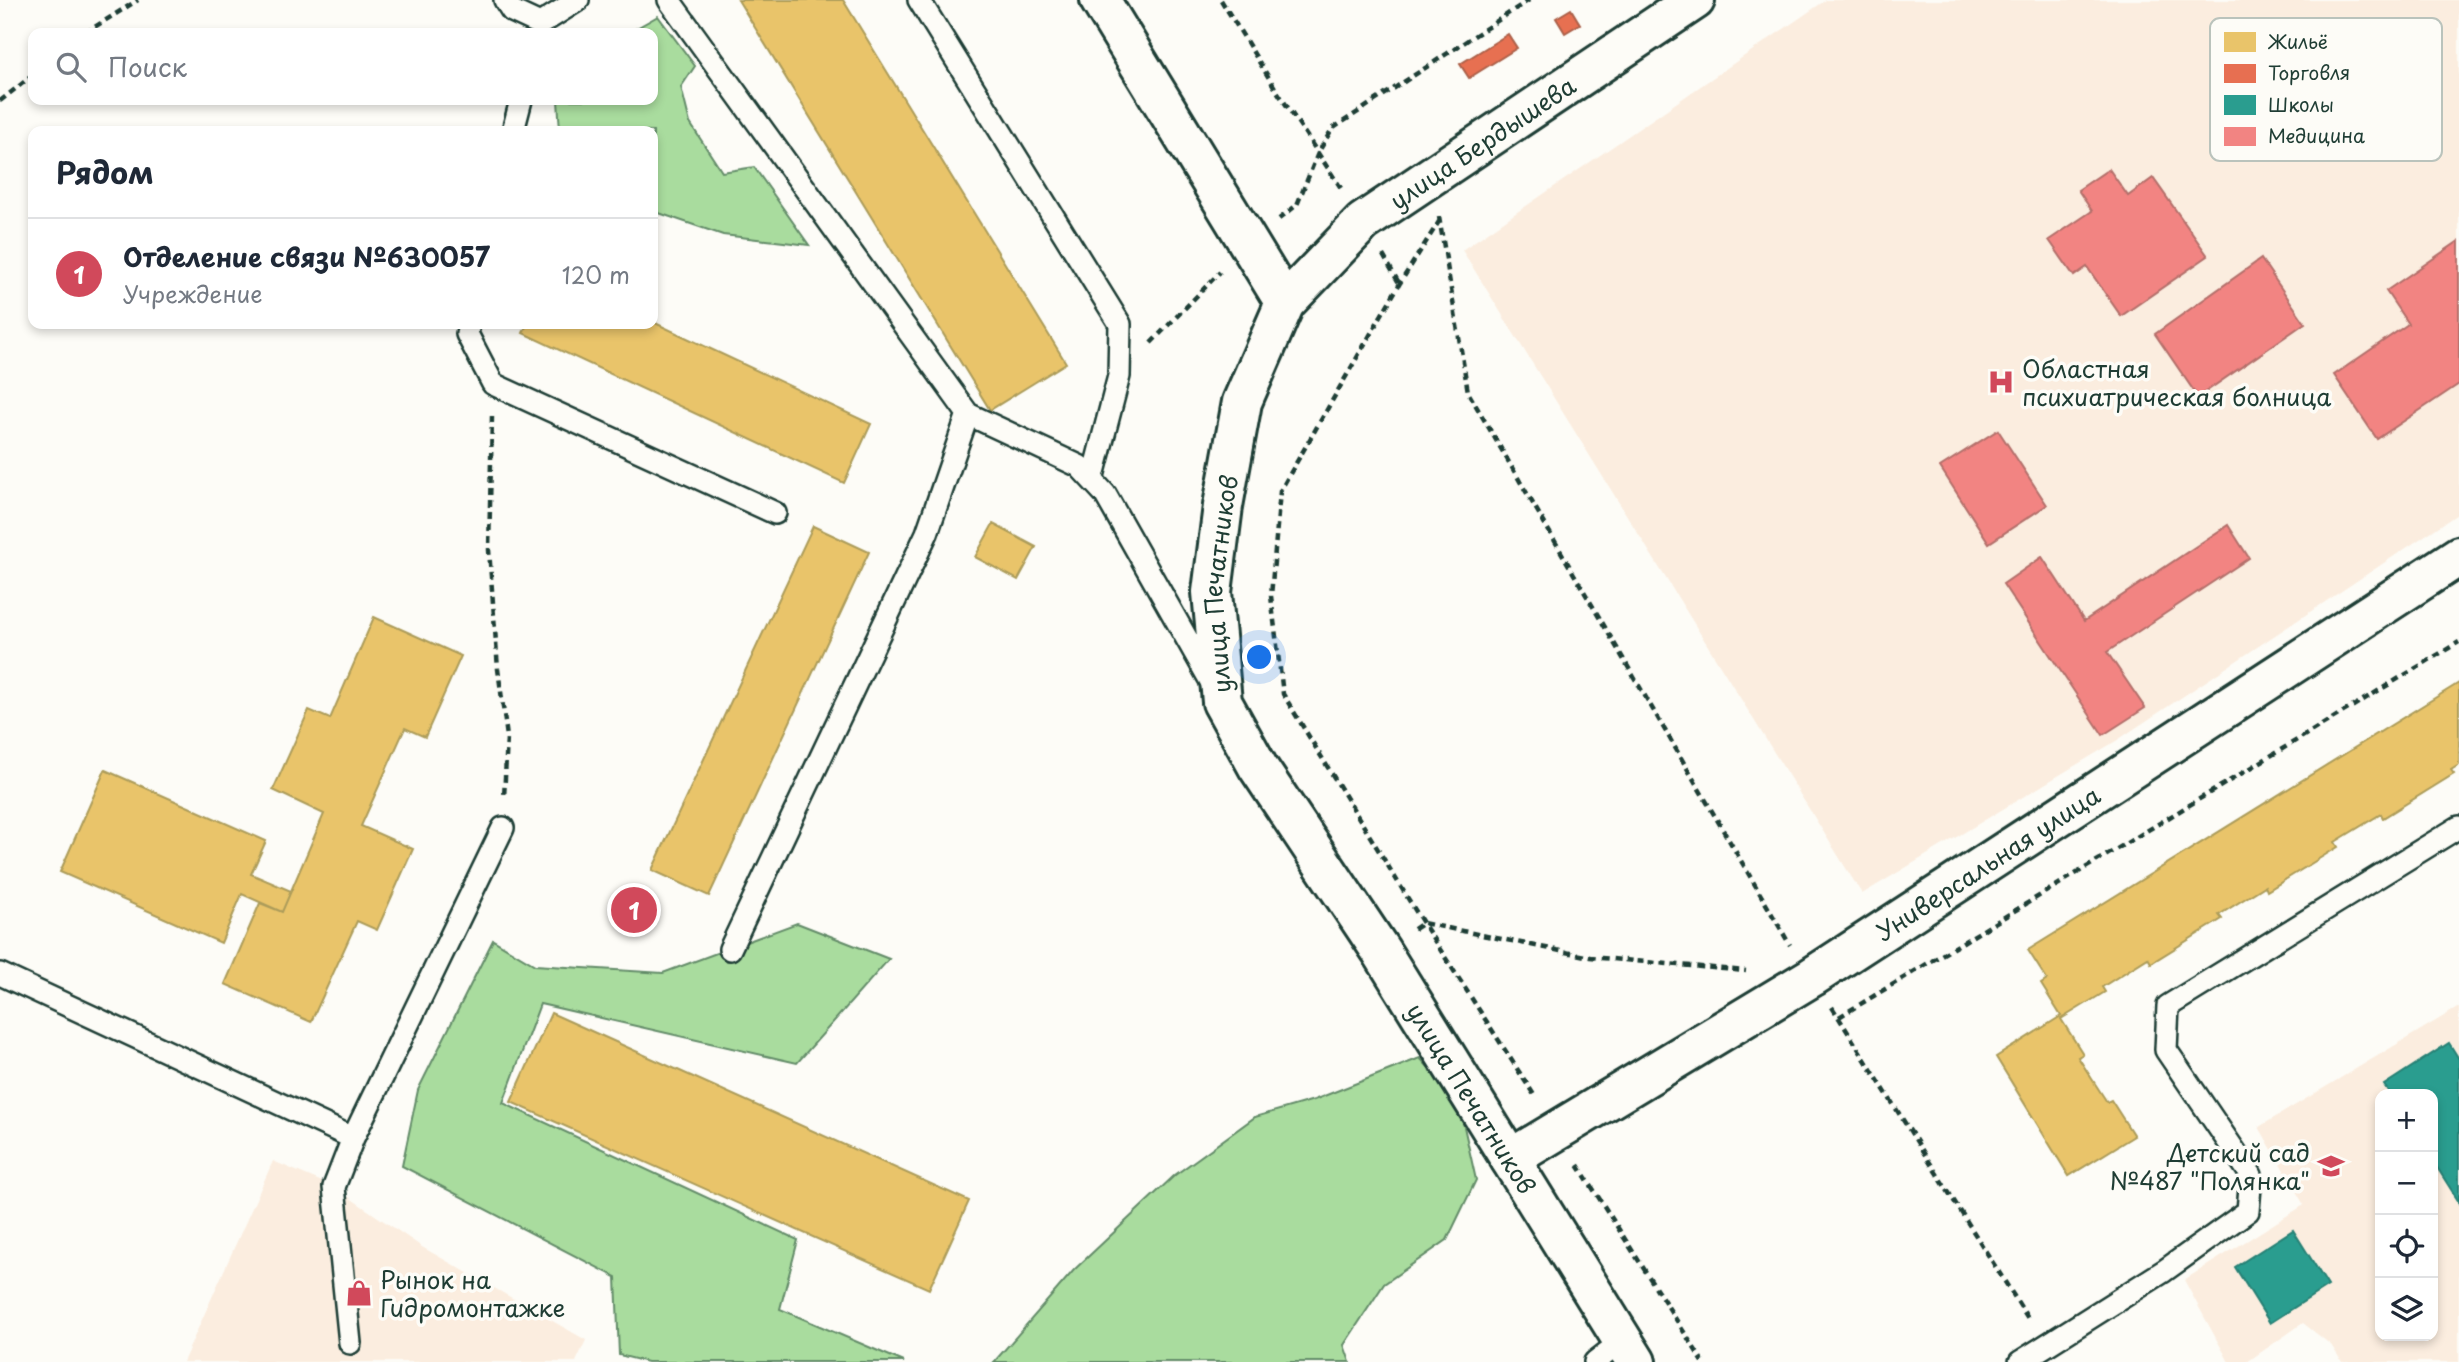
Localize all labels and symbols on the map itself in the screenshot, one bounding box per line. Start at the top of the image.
legend [2210,18,2442,161]
text: Жильё [2267,27,2328,55]
text: Торговля [2268,58,2350,86]
street label: улица Бердышева [1382,67,1583,218]
text: Школы [2268,90,2334,118]
text: Медицина [2268,121,2365,149]
place label: Областная психиатрическая болница [2022,350,2331,414]
hospital icon: Областная психиатрическая болница [1986,367,2016,397]
street label: улица Печатников [1194,472,1246,695]
your location [1242,640,1276,674]
street label: Универсальная улица [1868,777,2107,949]
pin: 1 [611,884,657,936]
street label: улица Печатников [1399,995,1545,1201]
place label: Детский сад №487 "Полянка" [2110,1134,2310,1198]
school or university icon: Детский сад №487 "Полянка" [2316,1151,2346,1181]
place label: Рынок на Гидромонтажке [380,1261,565,1325]
shop icon: Рынок на Гидромонтажке [344,1278,374,1308]

